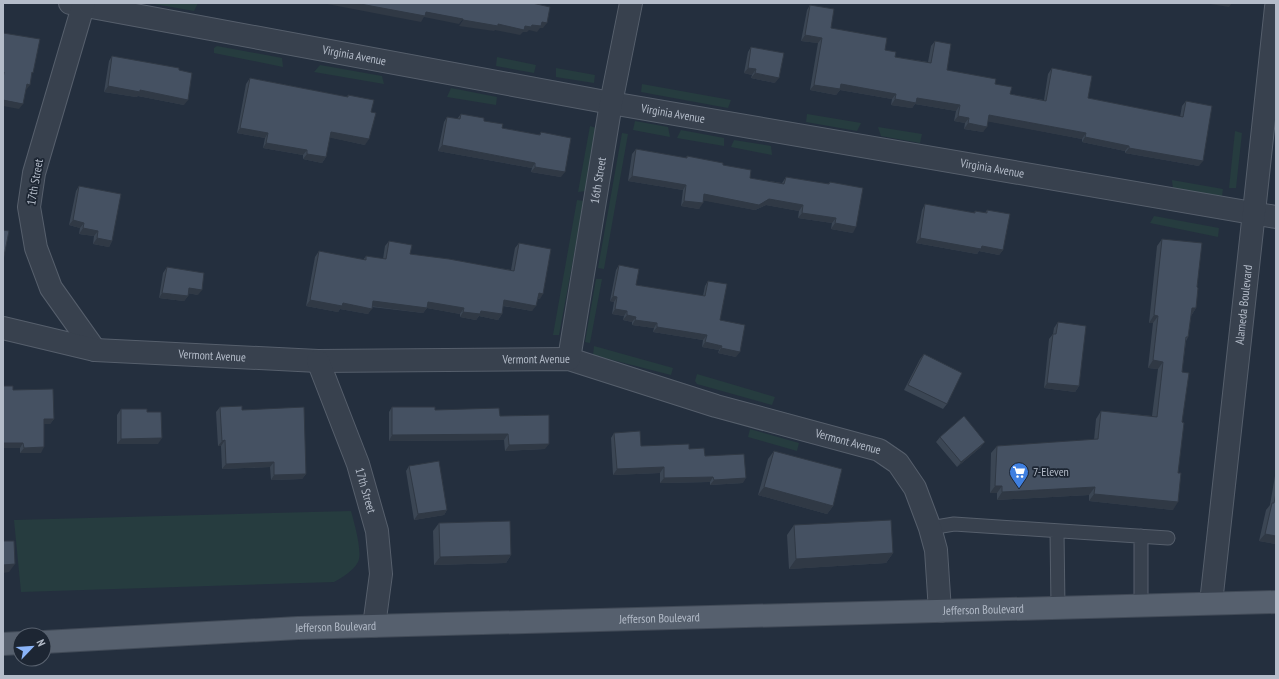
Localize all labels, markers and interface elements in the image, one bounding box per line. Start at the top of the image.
street label: Virginia Avenue [320,42,387,68]
street label: Virginia Avenue [639,100,706,126]
street label: 16th Street [587,155,609,205]
street label: Virginia Avenue [958,155,1025,181]
street label: 17th Street [23,157,46,206]
street label: Alameda Boulevard [1231,264,1255,345]
street label: Vermont Avenue [177,346,246,364]
street label: Vermont Avenue [501,351,570,367]
street label: Vermont Avenue [813,425,883,457]
supermarket icon: 7-Eleven [1008,461,1030,489]
place label: 7-Eleven [1033,464,1069,479]
street label: 17th Street [352,466,380,516]
street label: Jefferson Boulevard [942,601,1024,618]
street label: Jefferson Boulevard [618,609,700,626]
street label: Jefferson Boulevard [294,618,376,635]
north arrow [12,627,52,667]
text: N [33,637,49,648]

